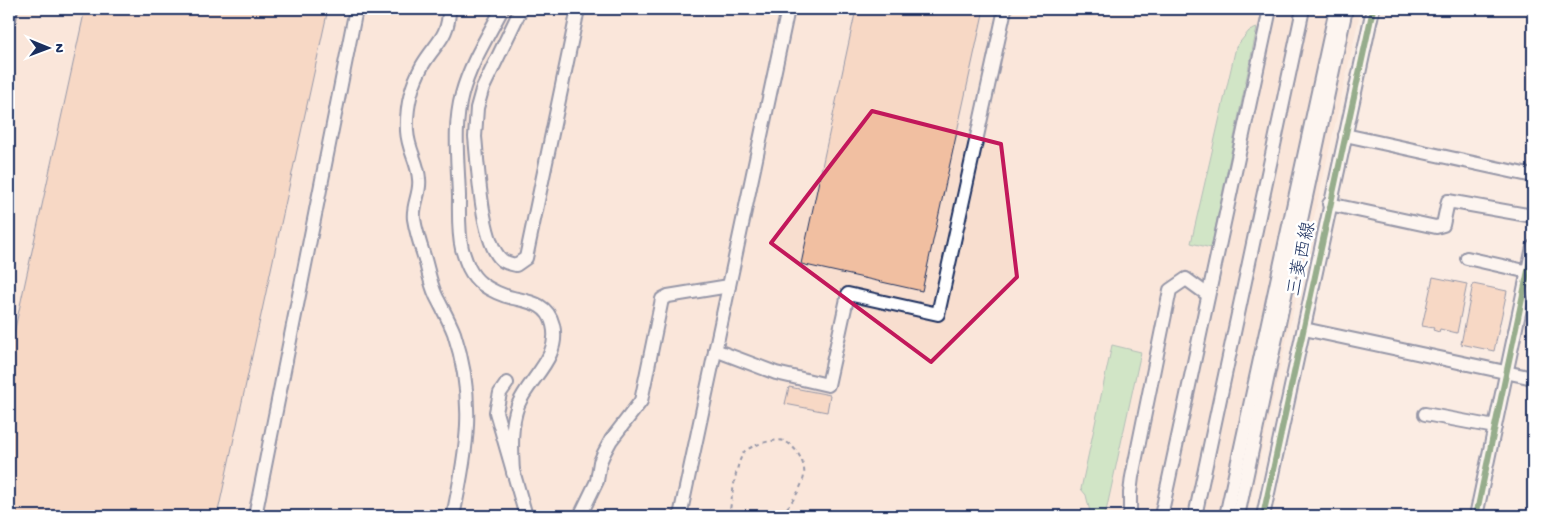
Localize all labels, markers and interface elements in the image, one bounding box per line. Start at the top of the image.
north arrow [22,22,72,72]
text: N [50,43,67,53]
street label: 三菱西線 [1283,219,1322,299]

